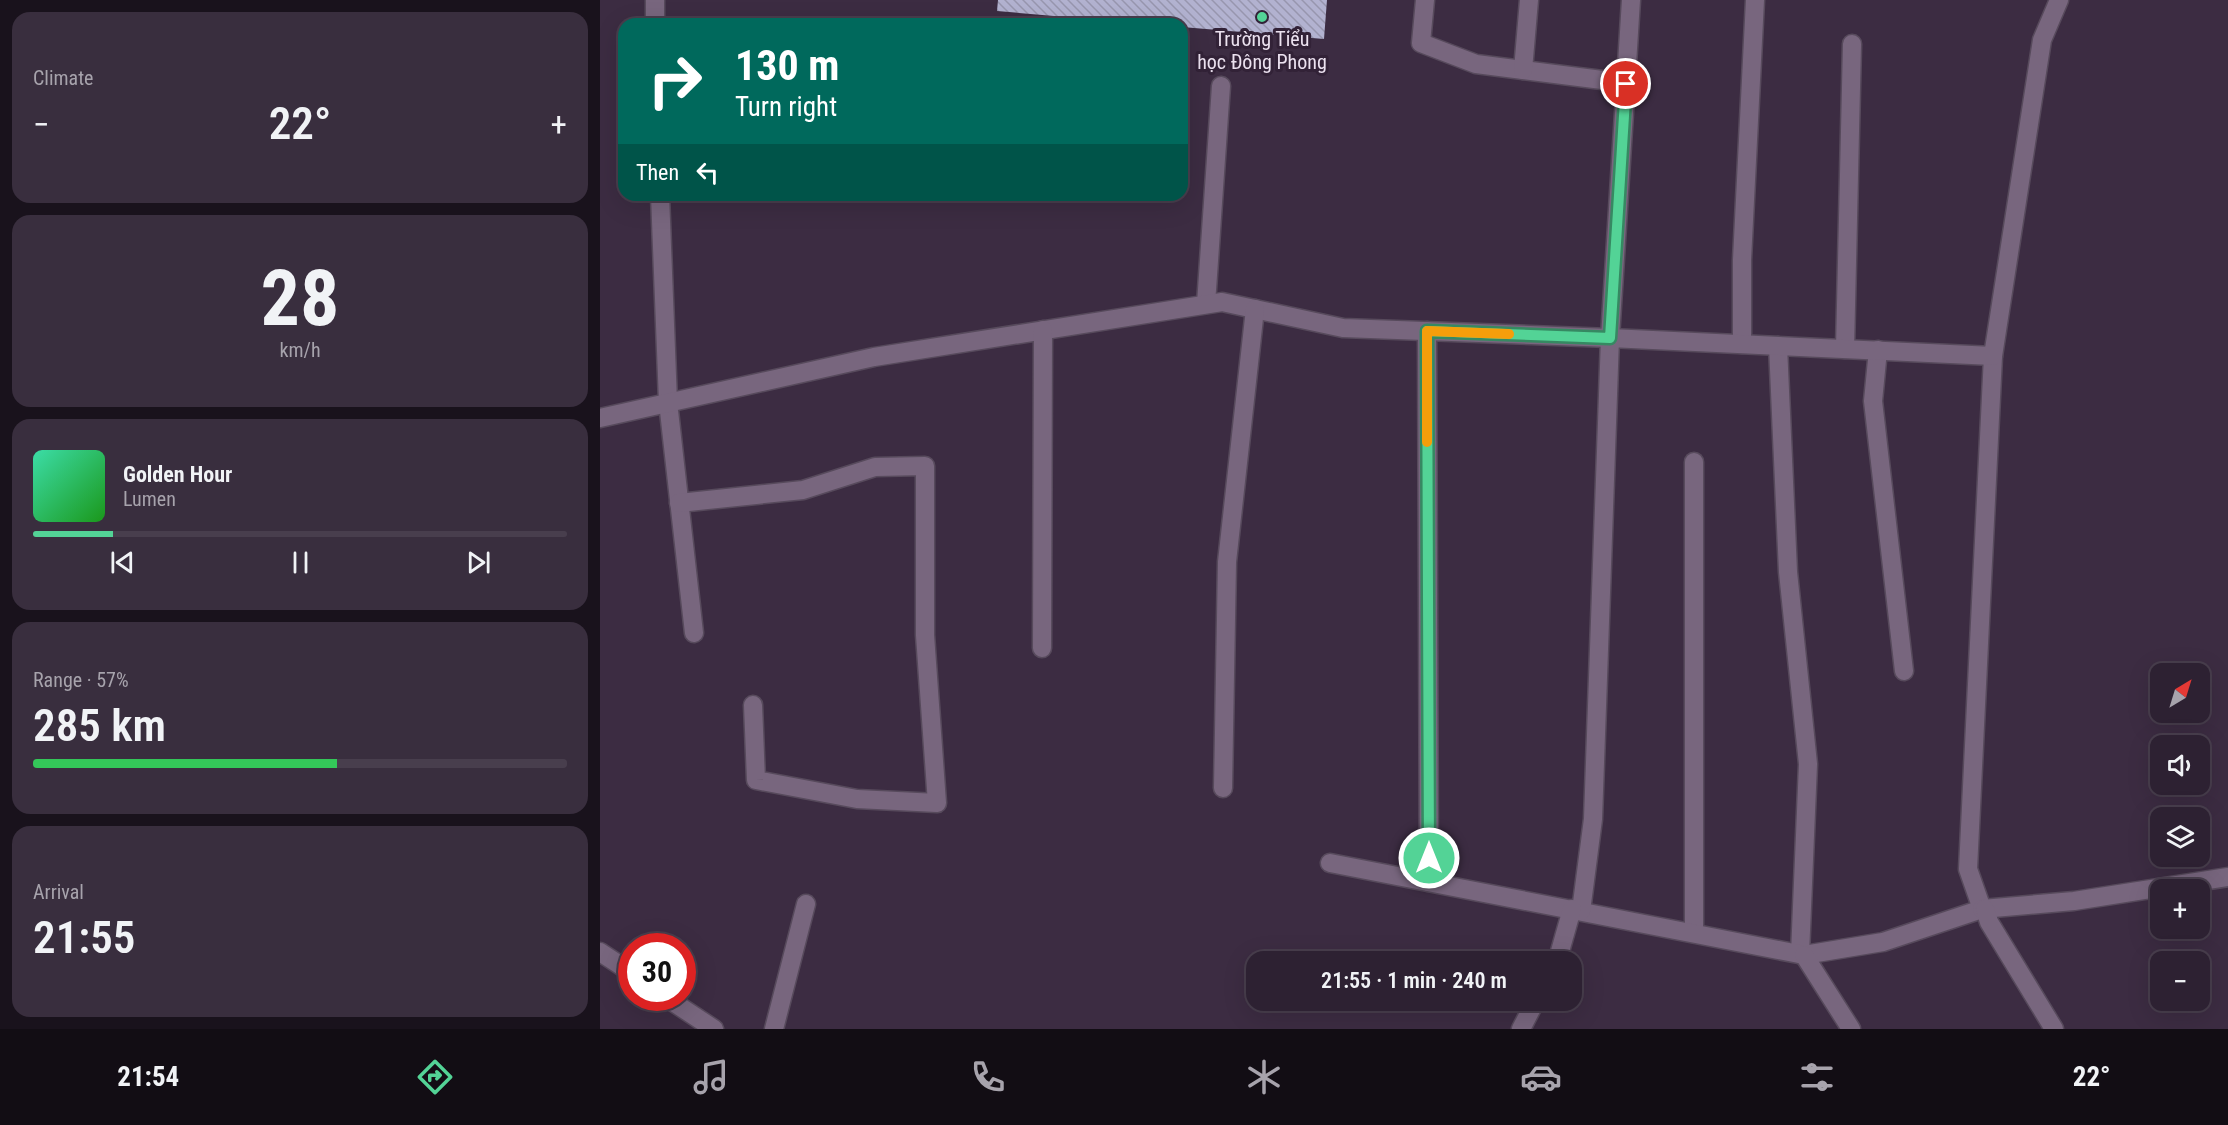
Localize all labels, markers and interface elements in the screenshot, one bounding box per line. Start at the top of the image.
marker: Trường Tiểu học Đông Phong [1255,10,1269,24]
place label: Trường Tiểu học Đông Phong [1197,27,1327,74]
text: 130 m [735,41,840,90]
icon: right [636,42,714,120]
pin [1600,58,1651,109]
text: Climate [33,66,93,90]
icon: arrive [1609,67,1642,100]
text: Turn right [735,91,837,123]
text: 22° [269,97,331,150]
text: − [33,105,50,144]
text: + [551,105,567,144]
icon: left [691,156,724,189]
text: Then [636,160,679,185]
text: 28 [261,253,339,344]
text: km/h [279,338,321,362]
text: Golden Hour [123,462,232,487]
text: Lumen [123,487,176,511]
icon: previous [106,546,139,579]
icon: pause [284,546,317,579]
icon: next [462,546,495,579]
north arrow [2150,663,2210,723]
map controls [2150,663,2210,1011]
text: Range · 57% [33,668,129,692]
text: 285 km [33,699,166,752]
button: sound [2150,735,2210,795]
button: layers [2150,807,2210,867]
position arrow [1397,826,1461,890]
button: + [2150,879,2210,939]
text: Arrival [33,880,84,904]
text: 21:55 [33,911,135,964]
speed limit sign: 30 [618,933,696,1011]
button: − [2150,951,2210,1011]
text: 21:55 · 1 min · 240 m [1321,968,1507,993]
icon: directions [414,1056,456,1098]
icon: music [690,1056,732,1098]
icon: phone [967,1056,1009,1098]
icon: climate [1243,1056,1285,1098]
icon: car [1520,1056,1562,1098]
icon: filters [1796,1056,1838,1098]
text: 21:54 [117,1061,179,1093]
text: 22° [2073,1061,2111,1093]

